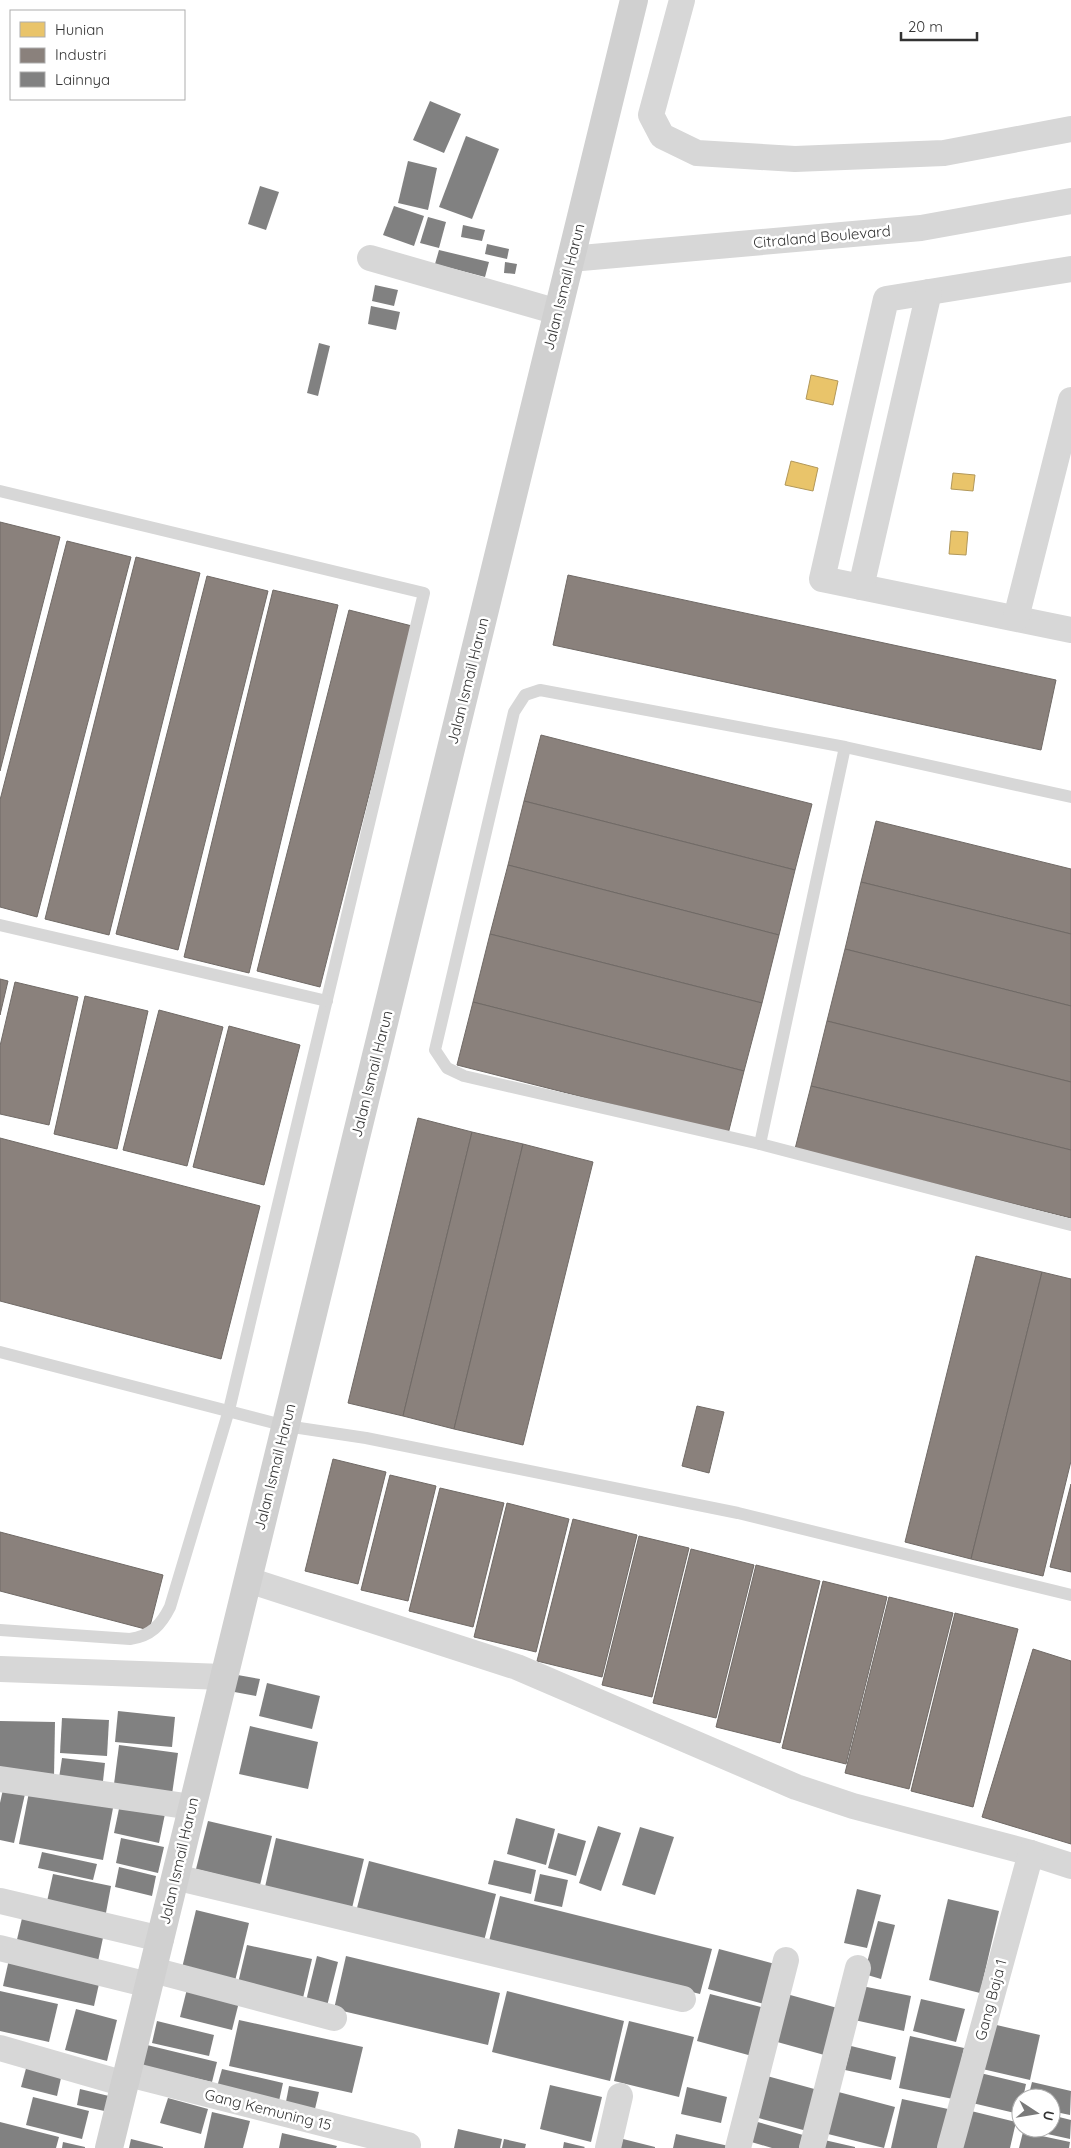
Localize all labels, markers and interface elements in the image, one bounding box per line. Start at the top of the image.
legend [10,10,185,100]
scale bar [901,10,977,42]
text: 20 m [908,17,943,36]
text: Hunian [55,20,104,39]
text: Industri [55,45,106,64]
text: Lainnya [55,70,110,89]
street label: Jalan Ismail Harun [539,221,588,352]
street label: Citraland Boulevard [753,221,891,252]
street label: Jalan Ismail Harun [443,615,492,746]
street label: Jalan Ismail Harun [347,1008,396,1139]
street label: Jalan Ismail Harun [250,1401,299,1532]
street label: Jalan Ismail Harun [155,1795,202,1926]
street label: Gang Baja 1 [971,1957,1010,2043]
street label: Gang Kemuning 15 [203,2085,334,2134]
north arrow [1011,2088,1061,2138]
text: U [1039,2109,1059,2122]

